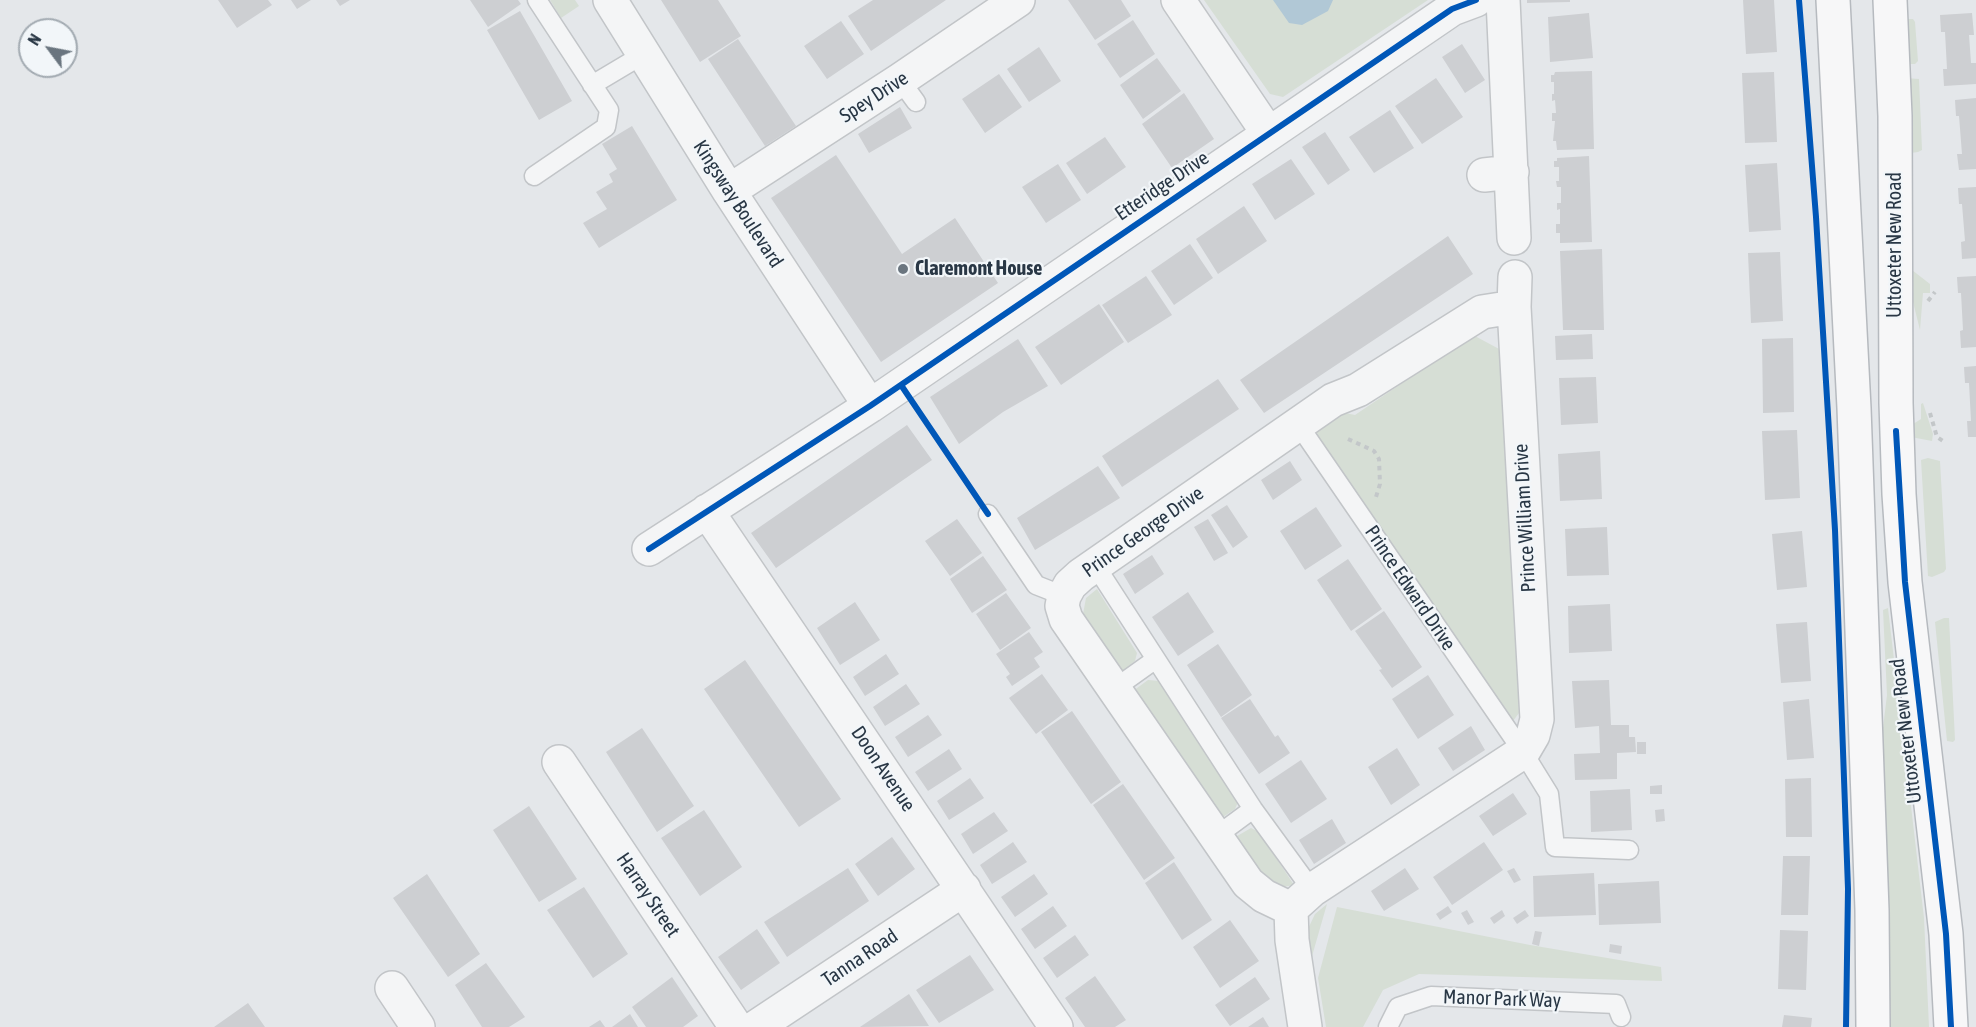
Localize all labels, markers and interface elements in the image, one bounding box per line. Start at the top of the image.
north arrow [18,18,78,78]
text: N [24,31,45,48]
street label: Spey Drive [835,66,913,128]
street label: Kingsway Boulevard [688,136,788,272]
street label: Etteridge Drive [1111,146,1213,226]
street label: Uttoxeter New Road [1883,172,1907,318]
place label: Claremont House [915,257,1042,281]
marker: Claremont House [896,262,910,276]
street label: Prince William Drive [1509,443,1541,593]
street label: Prince George Drive [1078,481,1208,583]
street label: Prince Edward Drive [1359,521,1461,655]
street label: Uttoxeter New Road [1885,657,1927,805]
street label: Doon Avenue [846,722,920,816]
street label: Harray Street [611,848,685,942]
street label: Tanna Road [818,924,902,992]
street label: Manor Park Way [1443,985,1561,1013]

